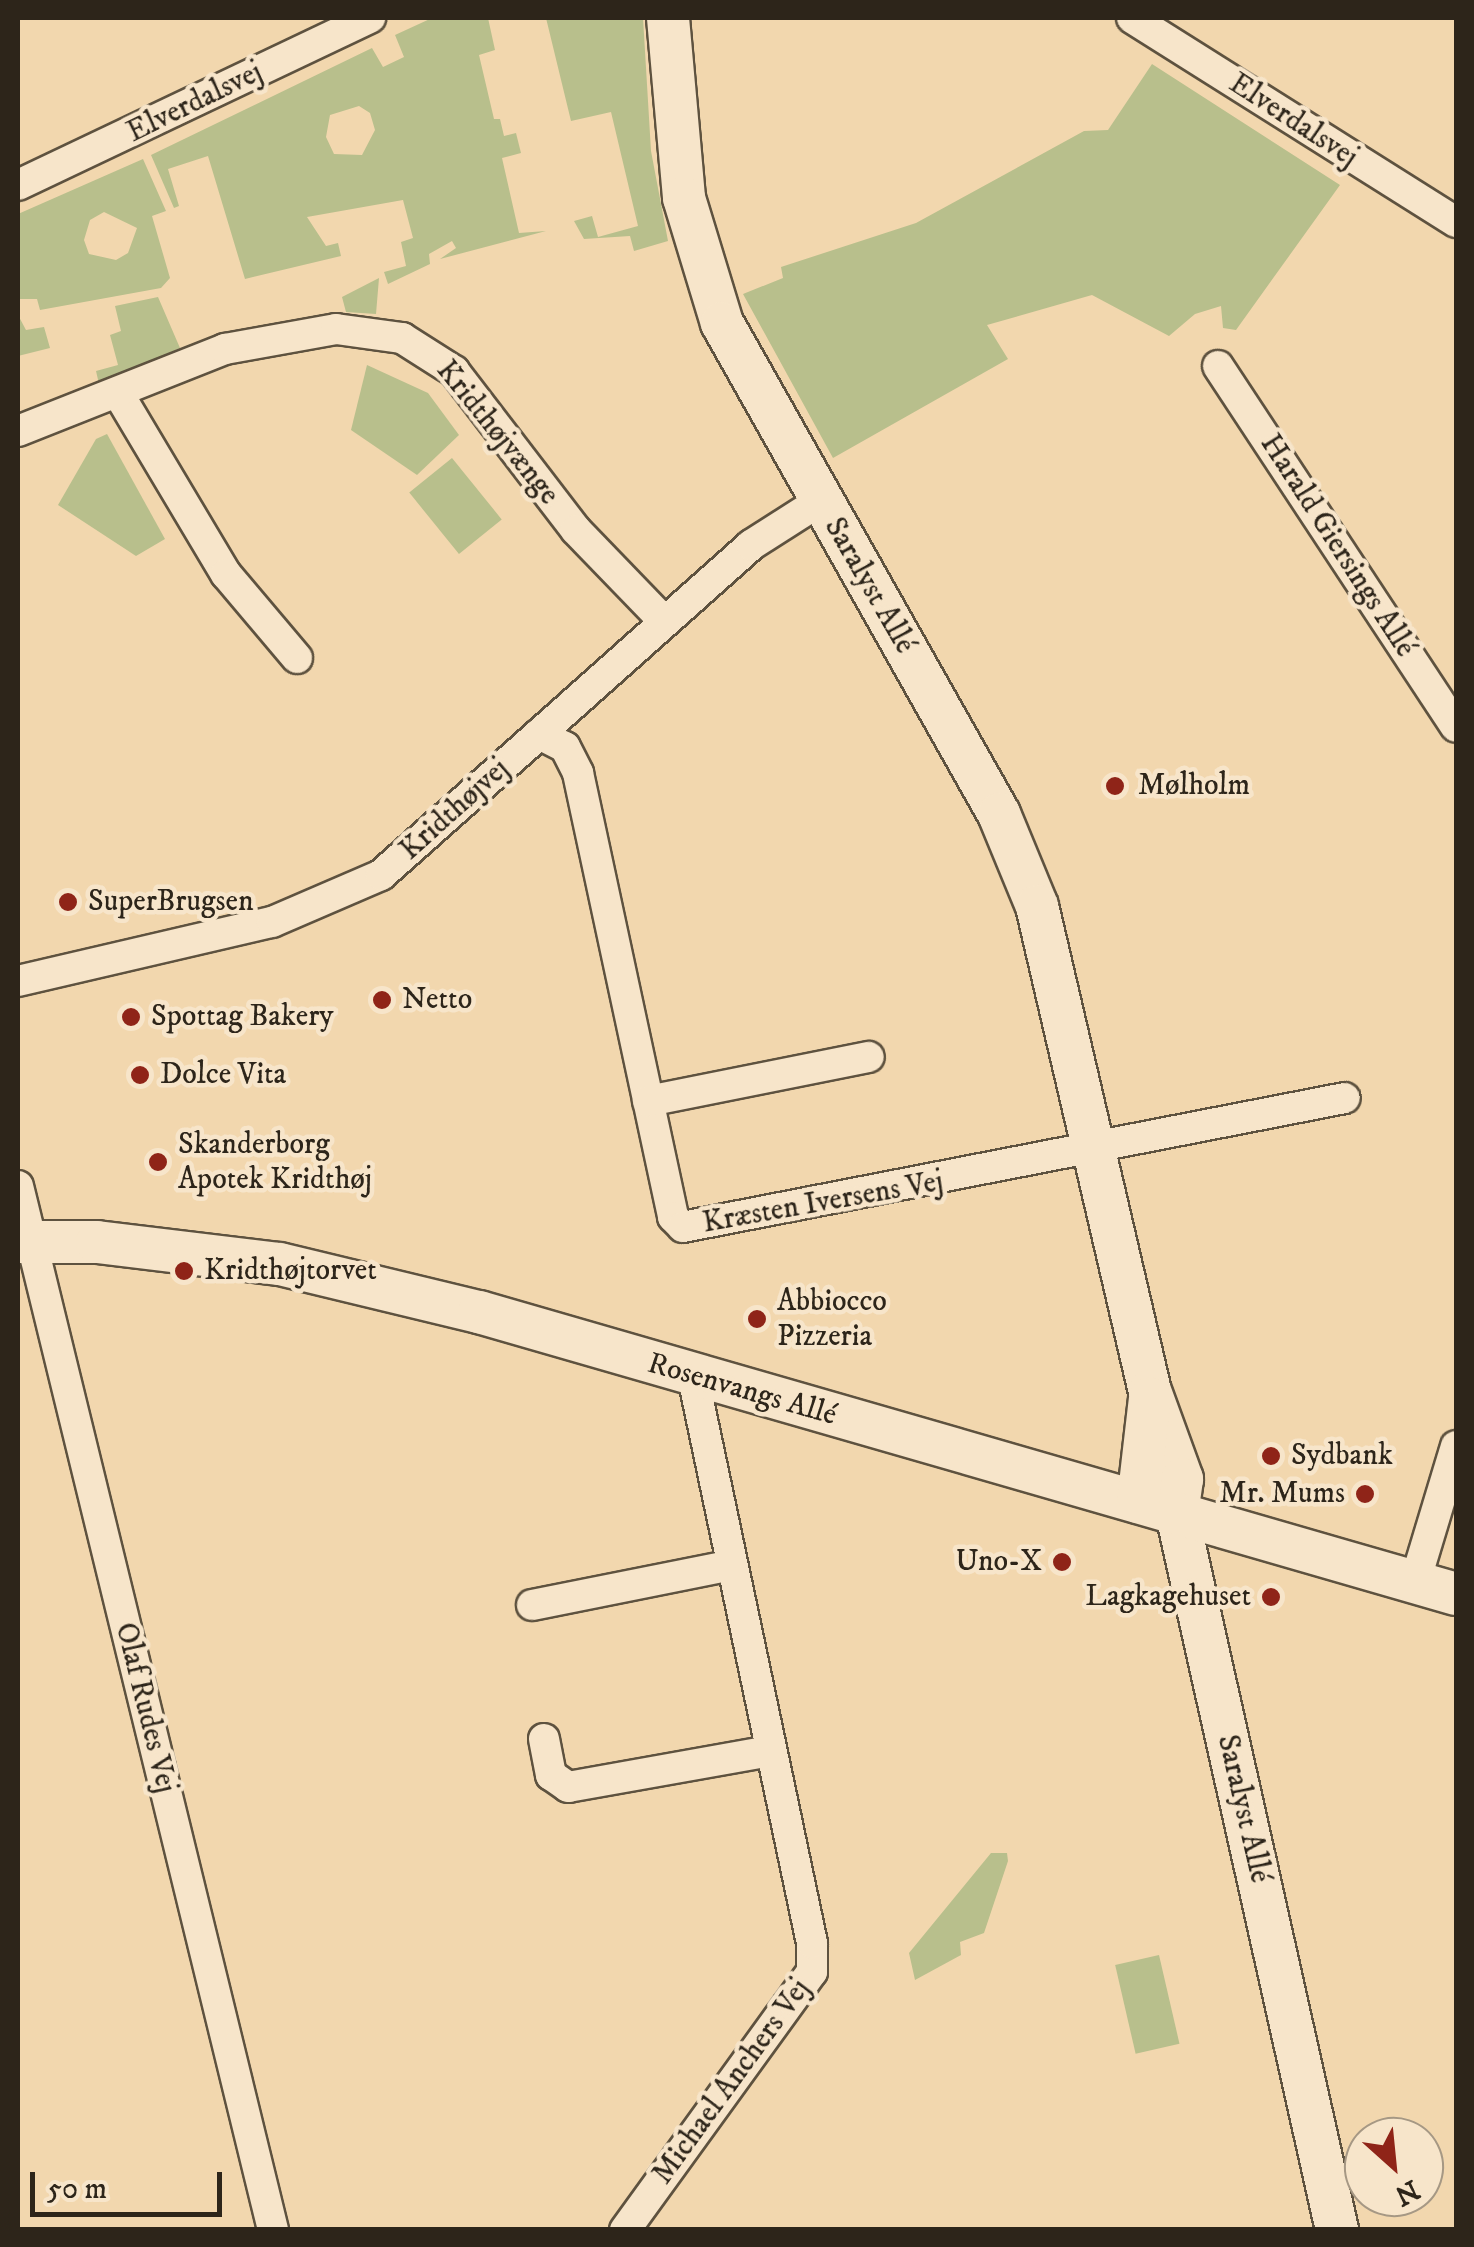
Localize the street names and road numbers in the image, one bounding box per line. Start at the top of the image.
street label: Elverdalsvej [121,55,269,151]
street label: Elverdalsvej [1222,66,1364,176]
street label: Kridthøjvænge [428,354,566,512]
street label: Harald Giersings Allé [1252,428,1422,664]
street label: Saralyst Allé [816,512,922,660]
street label: Kridthøjvej [393,752,517,868]
street label: Kræsten Iversens Vej [700,1164,946,1242]
street label: Rosenvangs Allé [644,1346,840,1434]
street label: Olaf Rudes Vej [106,1619,184,1797]
street label: Saralyst Allé [1209,1732,1277,1886]
street label: Michael Anchers Vej [646,1972,818,2192]

